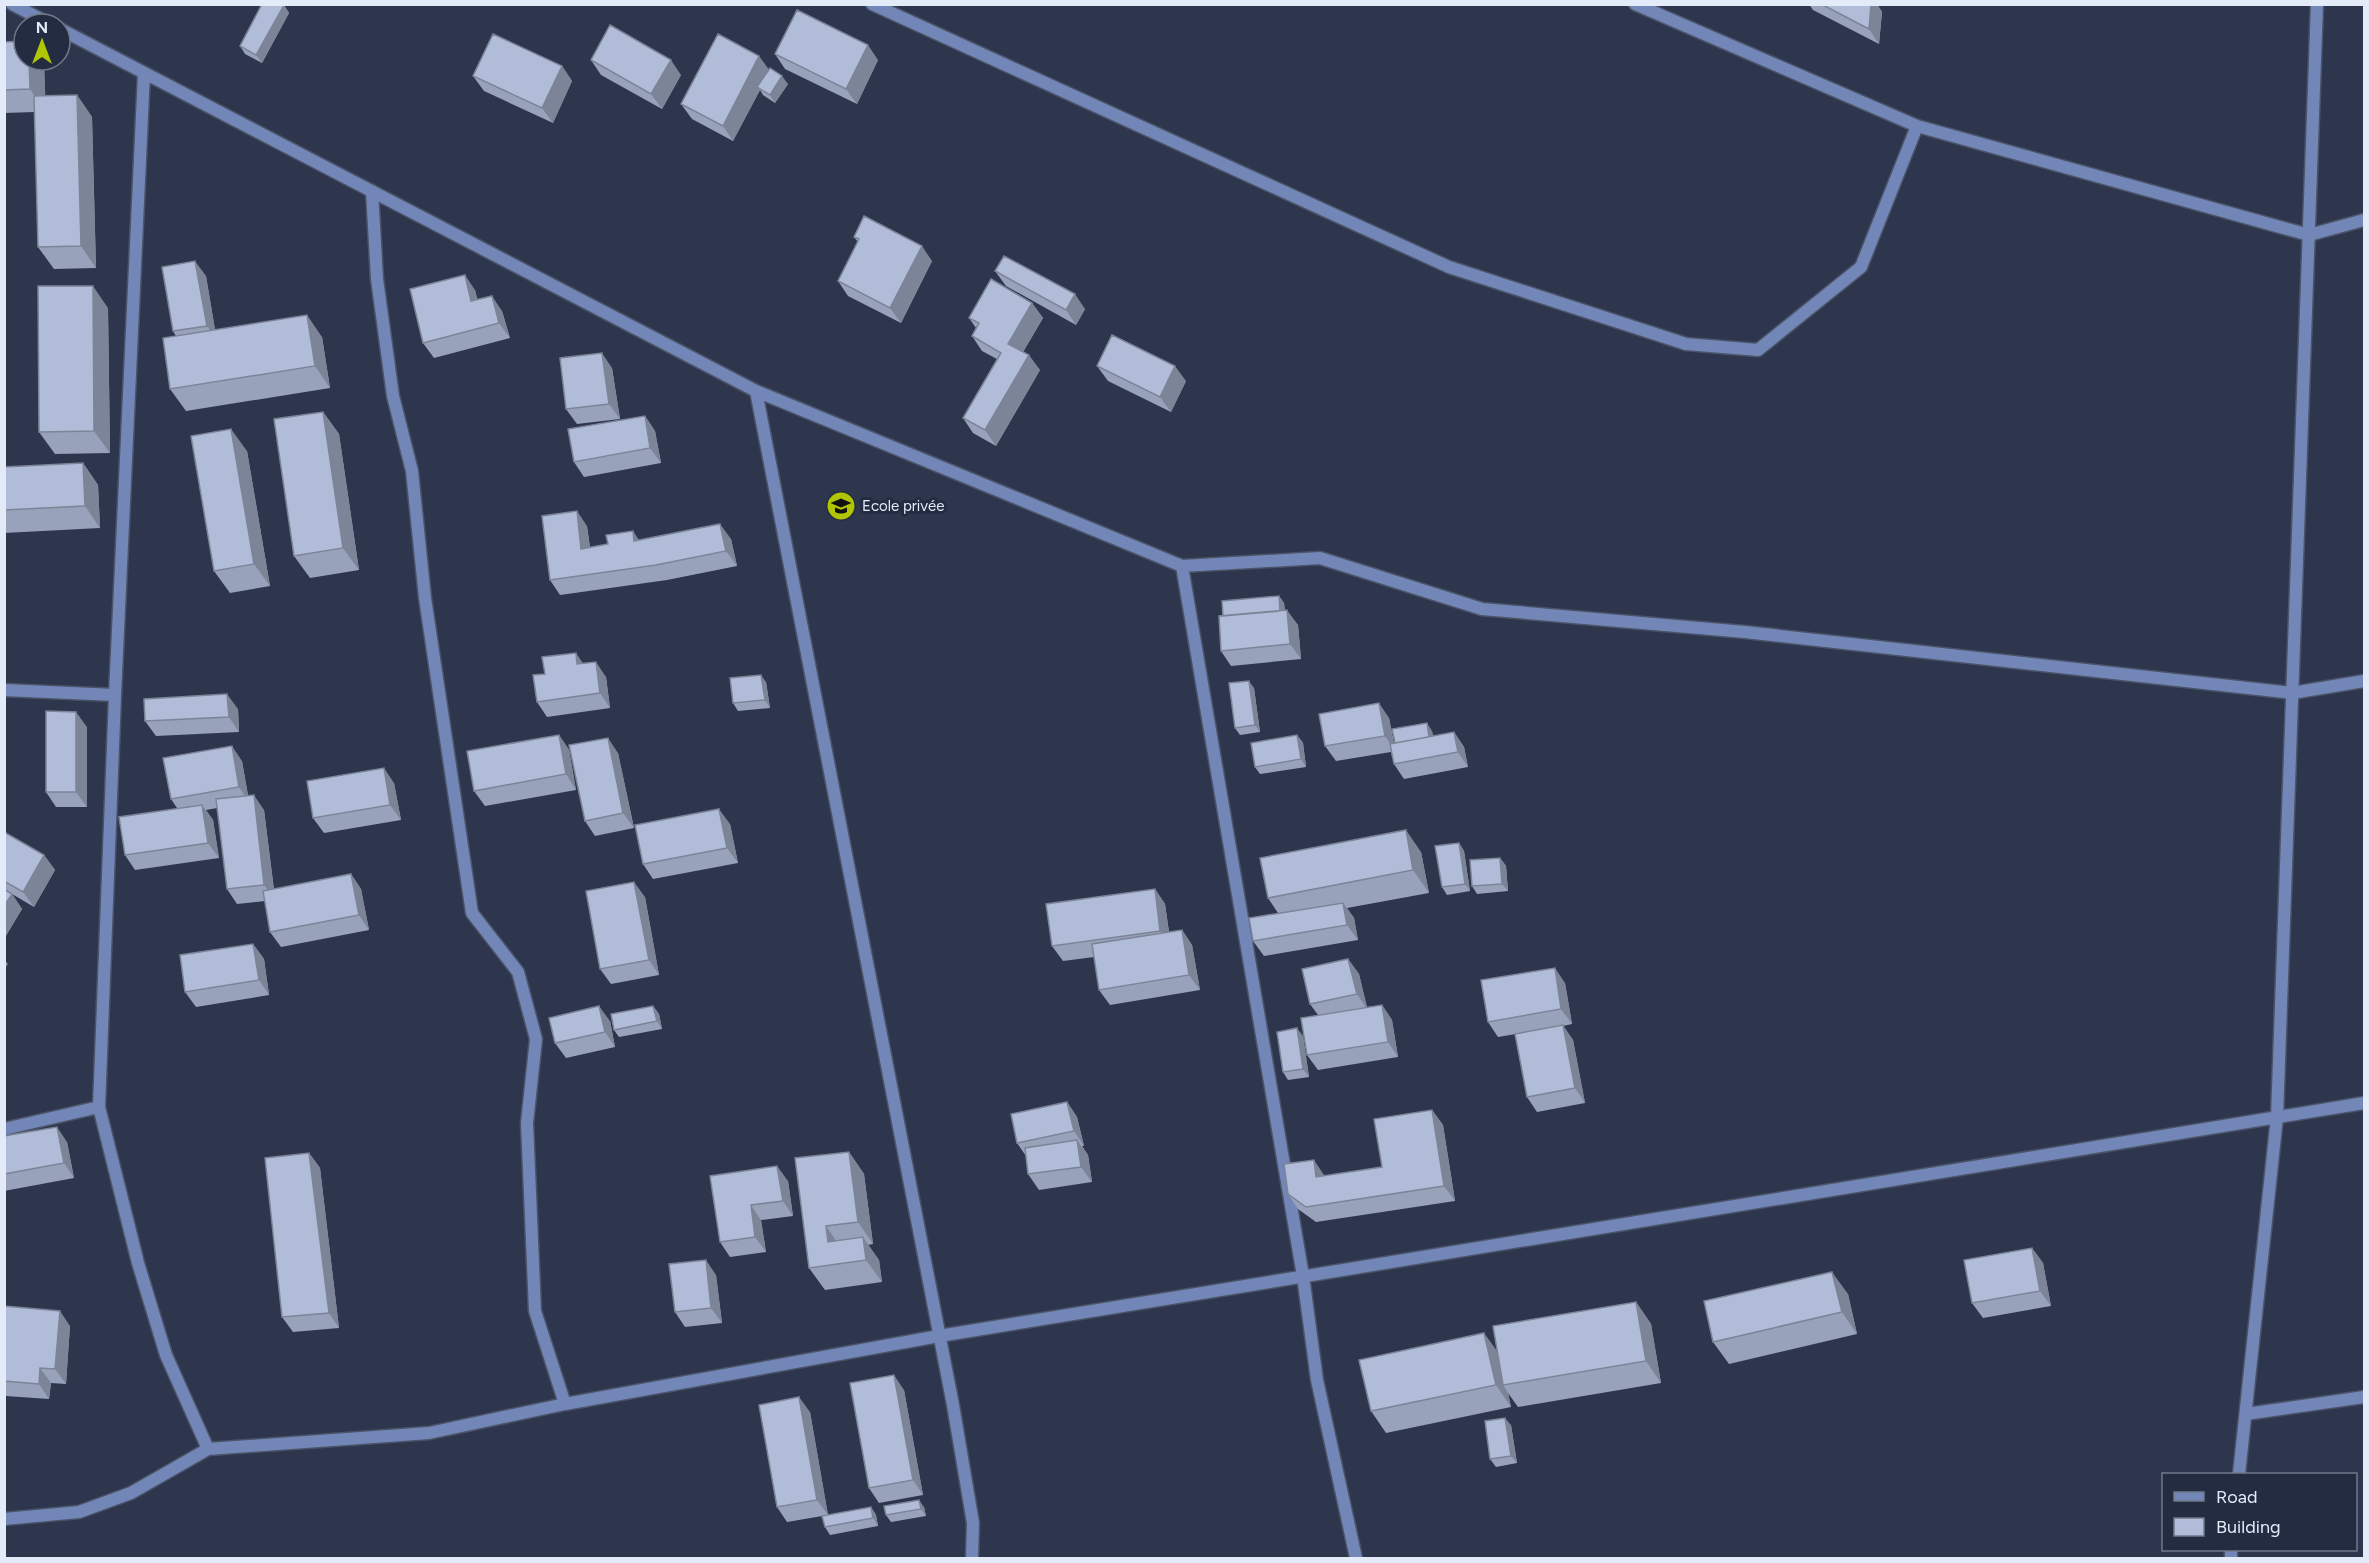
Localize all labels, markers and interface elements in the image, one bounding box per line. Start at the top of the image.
north arrow [12,12,72,72]
text: N [36,18,48,37]
school or university icon: Ecole privée [825,490,857,522]
place label: Ecole privée [862,497,944,515]
legend [2162,1473,2357,1551]
text: Road [2216,1486,2257,1508]
text: Building [2216,1516,2281,1538]

